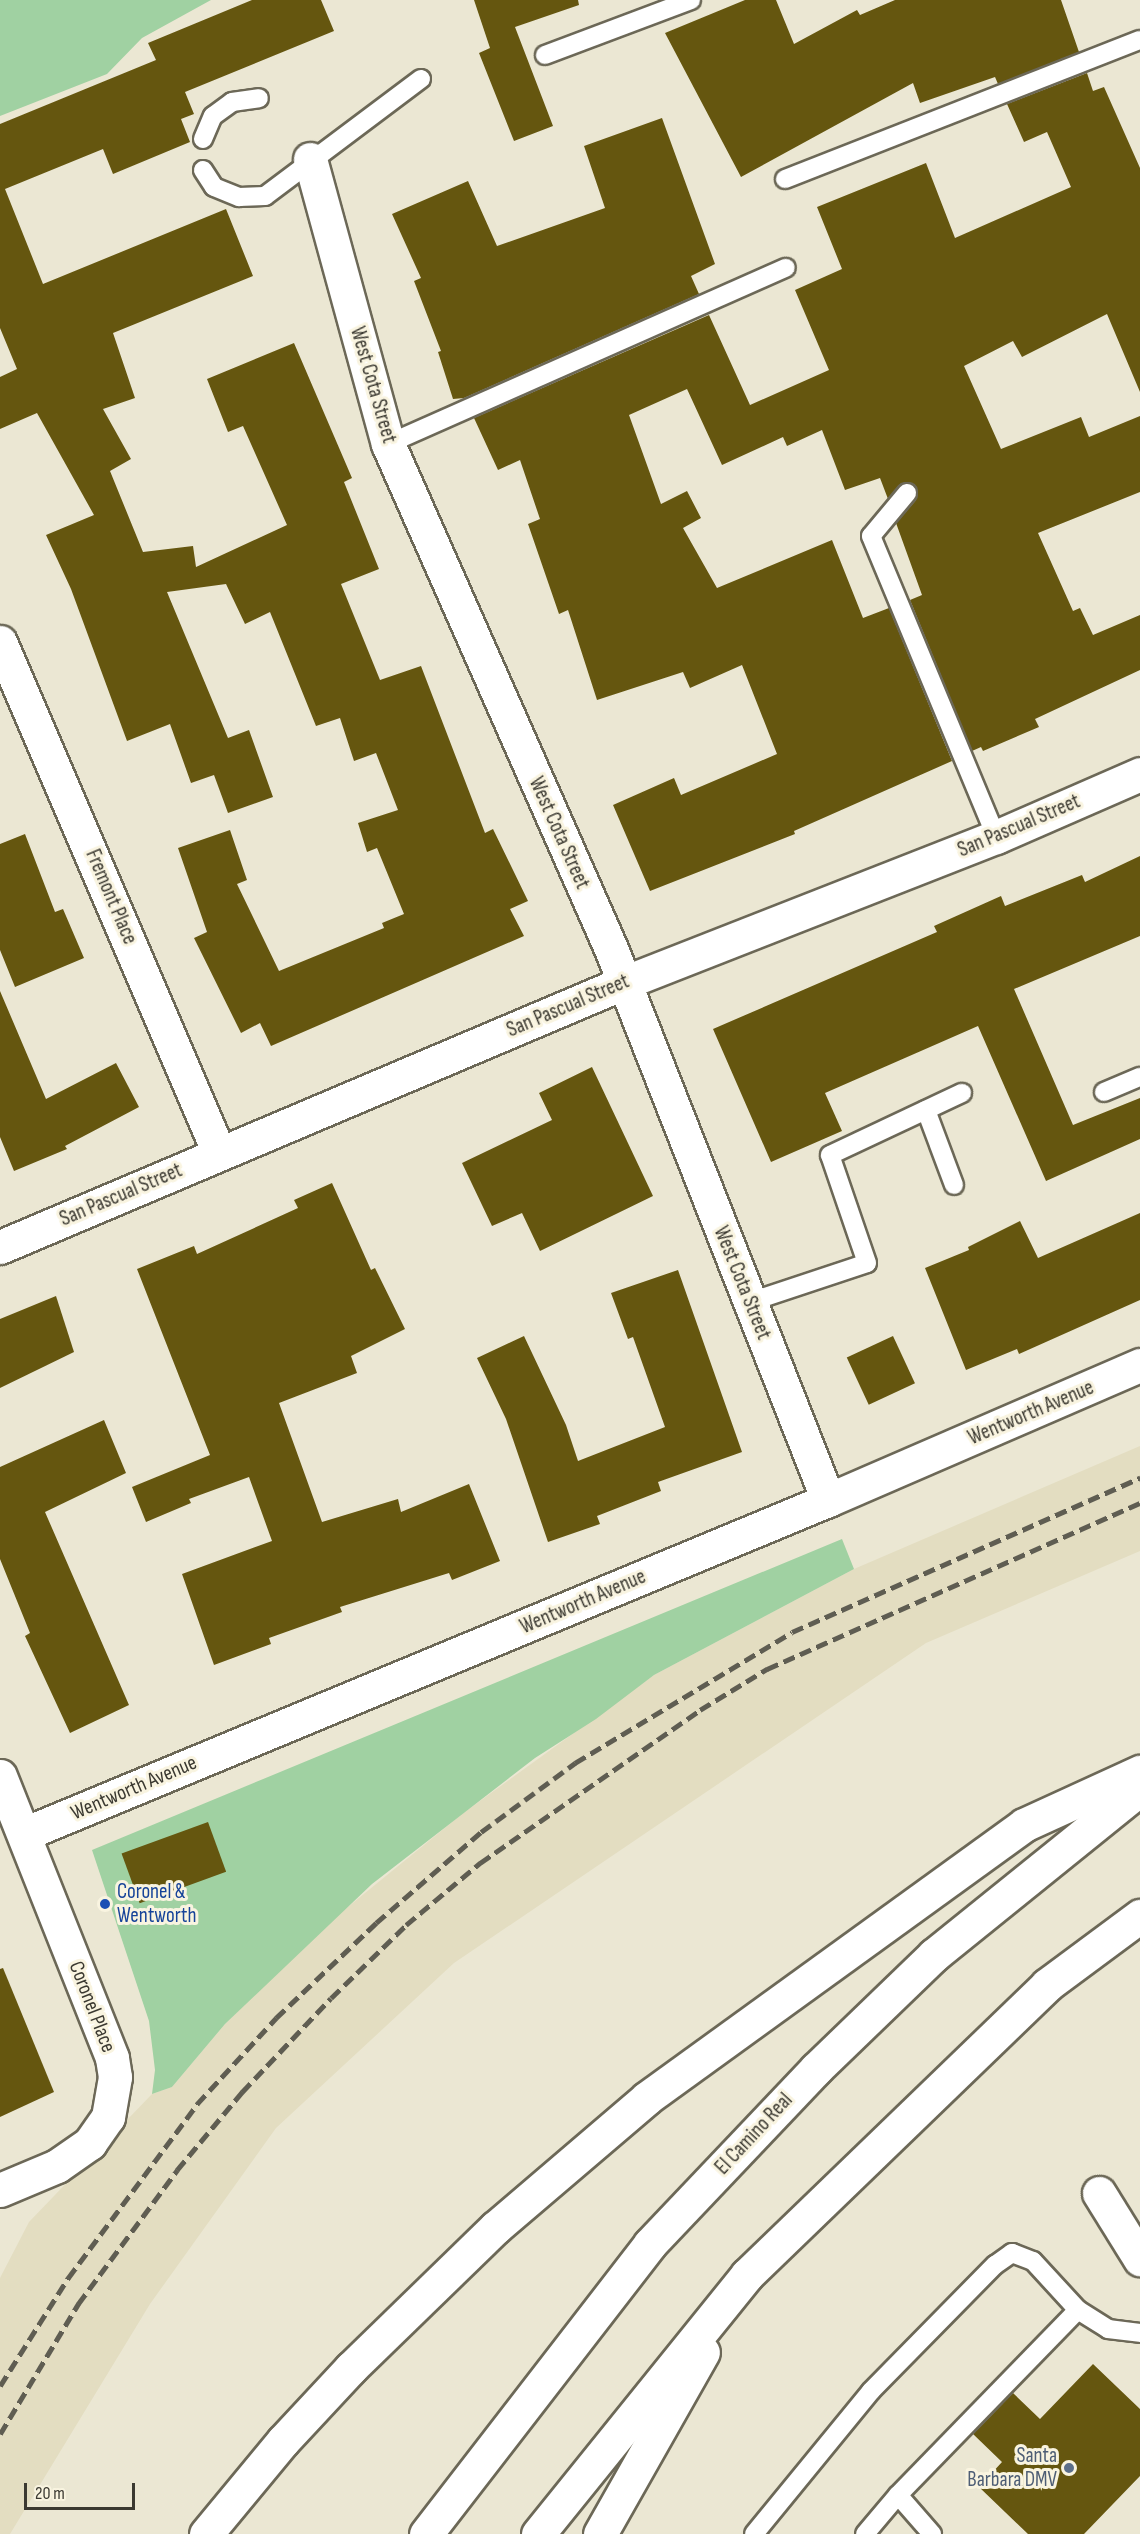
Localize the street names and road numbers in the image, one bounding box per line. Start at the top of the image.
street label: West Cota Street [344,324,402,446]
street label: West Cota Street [523,773,595,893]
street label: San Pascual Street [954,789,1084,863]
street label: Fremont Place [80,846,142,948]
street label: San Pascual Street [503,969,633,1043]
street label: San Pascual Street [56,1158,186,1232]
street label: West Cota Street [708,1223,776,1343]
street label: Wentworth Avenue [964,1375,1098,1451]
street label: Wentworth Avenue [516,1564,650,1640]
street label: Wentworth Avenue [67,1750,201,1826]
street label: Coronel Place [63,1958,121,2056]
street label: El Camino Real [710,2088,798,2180]

